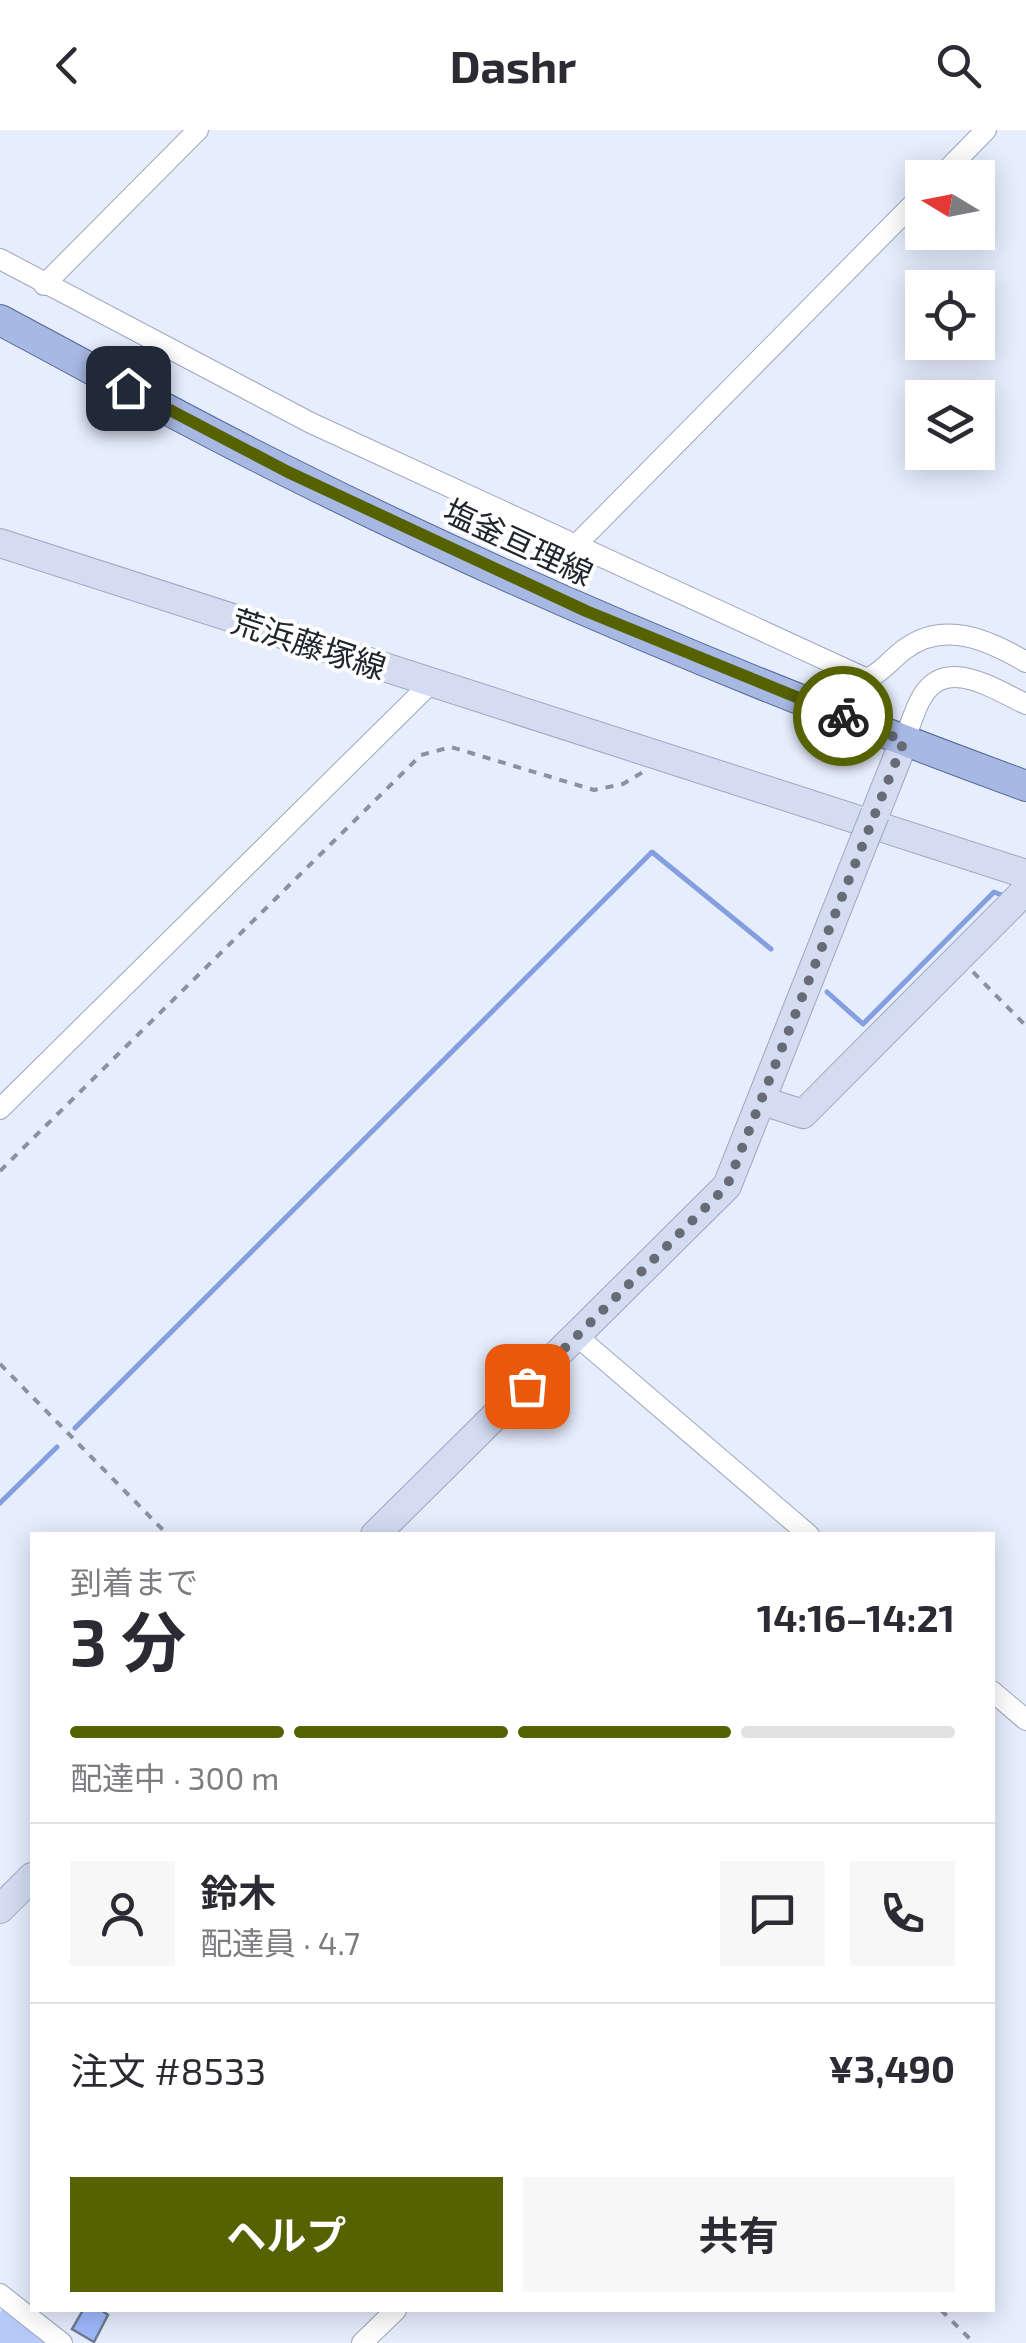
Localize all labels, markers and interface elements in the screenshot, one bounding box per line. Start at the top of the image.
icon: back [40,38,95,93]
text: Dashr [450,38,576,92]
icon: search [931,38,986,93]
north arrow [905,160,995,250]
map controls [905,160,995,470]
button: locate [905,270,995,360]
pin [86,346,171,431]
icon: home [101,361,156,416]
button: layers [905,380,995,470]
street label: 塩釜亘理線 [438,490,600,592]
street label: 荒浜藤塚線 [227,600,391,686]
courier [793,666,893,766]
icon: bike [816,689,871,744]
pin [485,1344,570,1429]
icon: bag [500,1359,555,1414]
text: 到着まで [70,1562,198,1600]
text: 14:16–14:21 [757,1594,955,1640]
text: 3 分 [70,1601,186,1679]
text: 配達中 · 300 m [70,1758,279,1796]
button: person [70,1861,175,1966]
button: chat [720,1861,825,1966]
button: phone [850,1861,955,1966]
text: 鈴木 [200,1869,276,1915]
text: 配達員 · 4.7 [200,1923,360,1961]
text: ¥3,490 [829,2045,955,2091]
text: 注文 #8533 [70,2047,266,2093]
button: ヘルプ [70,2177,503,2292]
button: 共有 [523,2177,955,2292]

